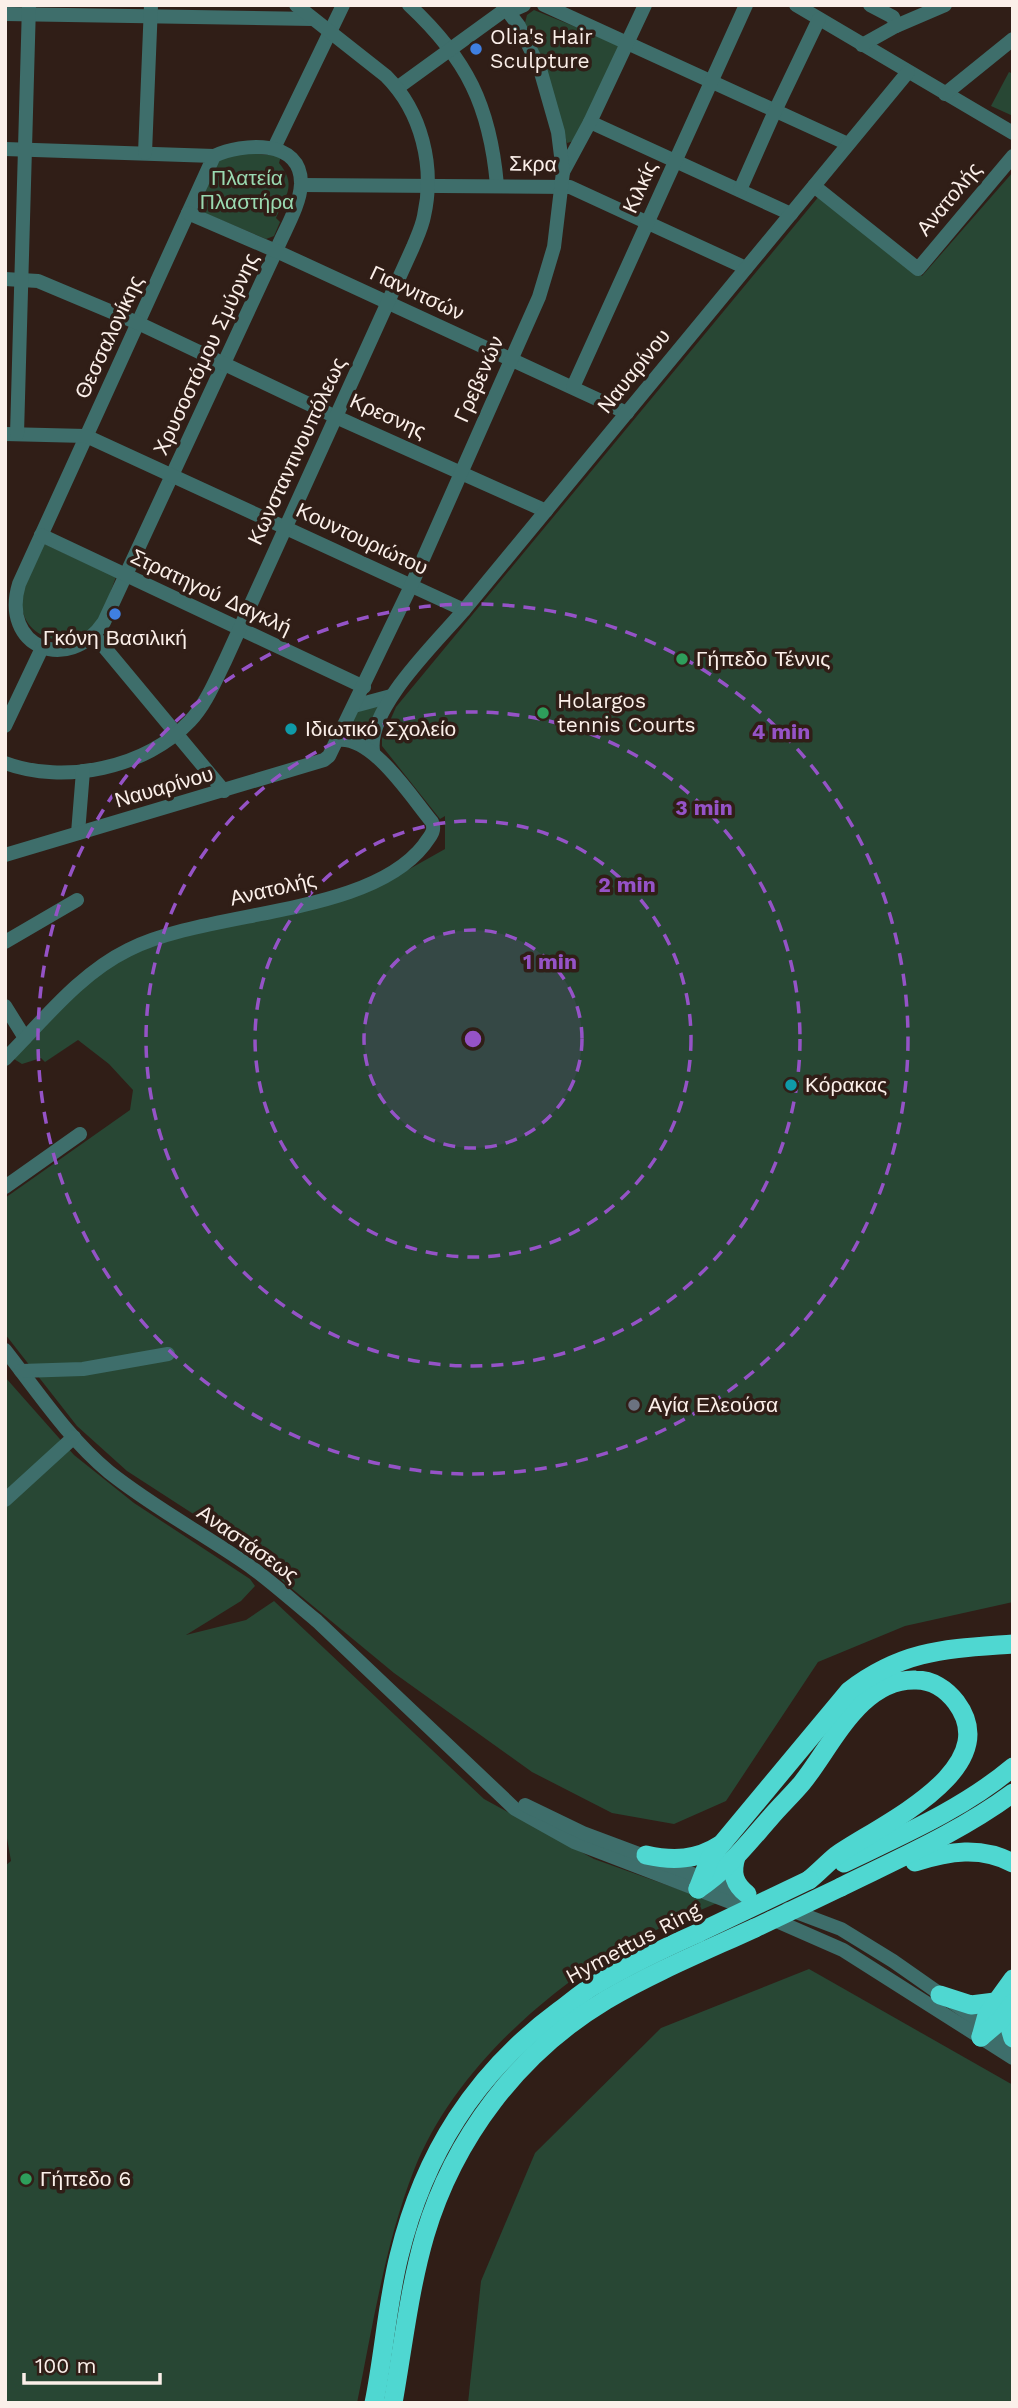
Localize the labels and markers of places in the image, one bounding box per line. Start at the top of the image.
place label: Olia's Hair Sculpture [490,24,593,73]
marker: Olia's Hair Sculpture [468,41,484,57]
marker: Γκόνη Βασιλική [107,606,123,622]
place label: Γκόνη Βασιλική [43,625,187,650]
place label: Γήπεδο Τέννις [696,646,830,671]
marker: Γήπεδο Τέννις [674,651,690,667]
place label: Holargos tennis Courts [557,688,696,737]
marker: Holargos tennis Courts [535,705,551,721]
place label: Ιδιωτικό Σχολείο [305,716,456,741]
marker: Ιδιωτικό Σχολείο [283,721,299,737]
centre of rings [461,1027,485,1051]
place label: Κόρακας [805,1072,887,1097]
marker: Κόρακας [783,1077,799,1093]
place label: Αγία Ελεούσα [648,1392,778,1417]
marker: Αγία Ελεούσα [626,1397,642,1413]
place label: Γήπεδο 6 [40,2166,131,2191]
marker: Γήπεδο 6 [18,2171,34,2187]

